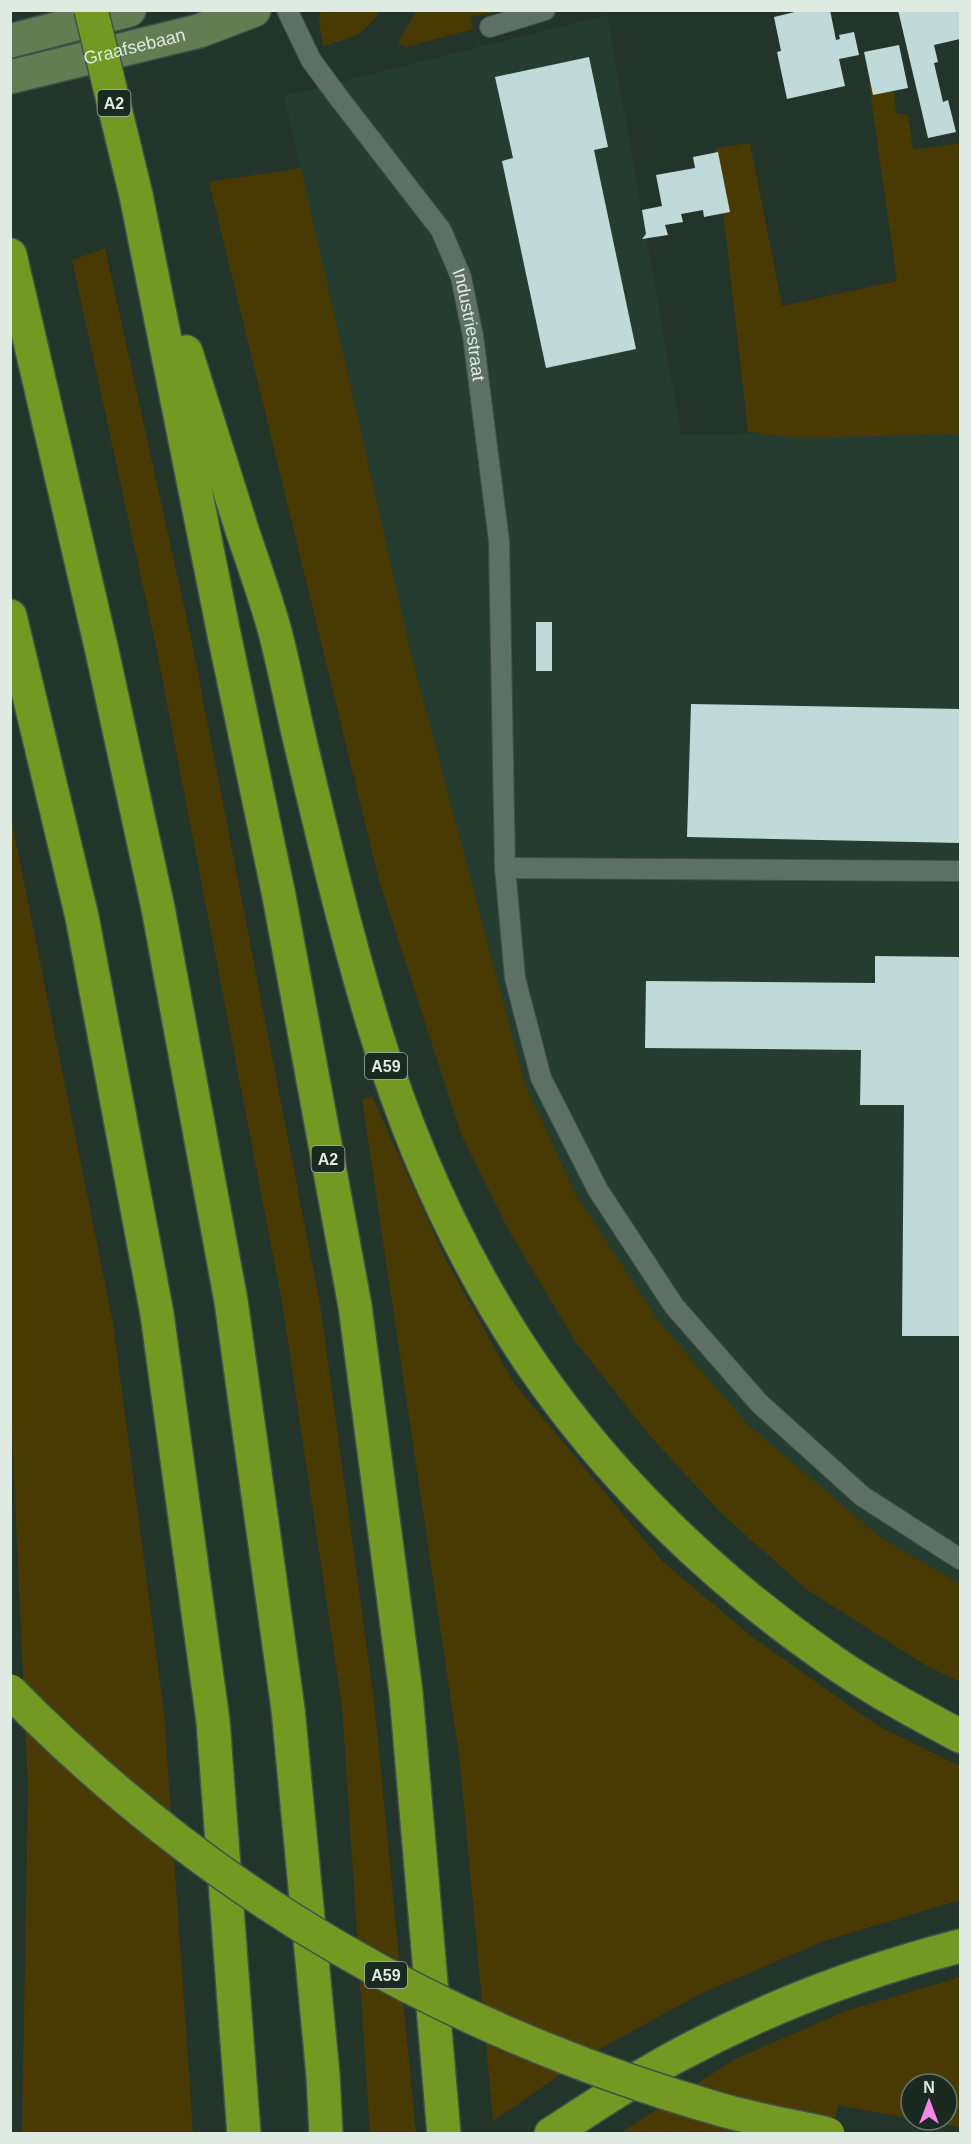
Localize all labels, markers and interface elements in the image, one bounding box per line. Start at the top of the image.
street label: Graafsebaan [81,25,187,69]
road number: A2 [98,90,130,116]
street label: Industriestraat [448,265,489,382]
road number: A59 [365,1053,407,1079]
road number: A2 [312,1146,344,1172]
road number: A59 [365,1962,407,1988]
north arrow [899,2072,959,2132]
text: N [923,2079,935,2096]

